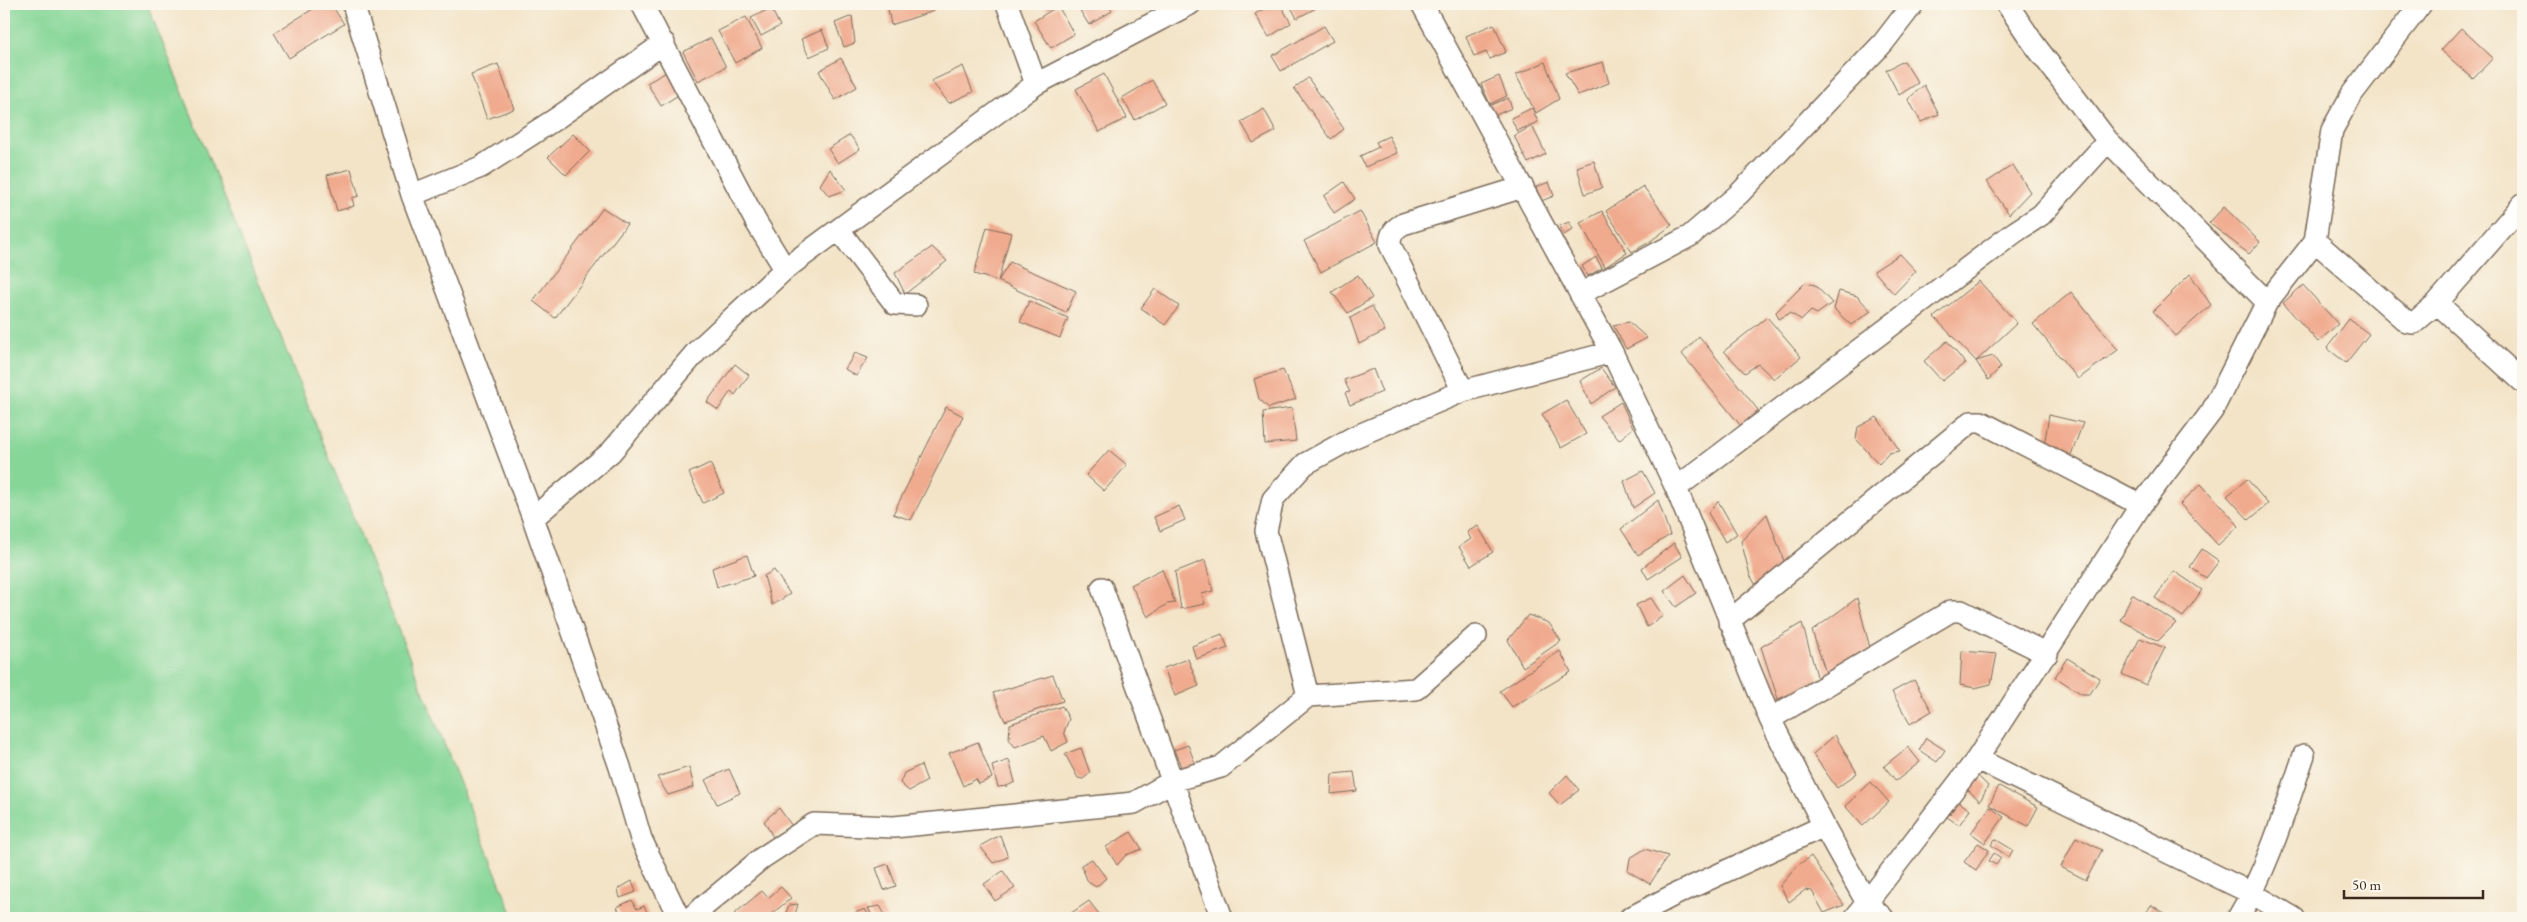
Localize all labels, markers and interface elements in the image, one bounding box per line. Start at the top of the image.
scale bar [2344,867,2483,899]
text: 50 m [2352,875,2381,894]

